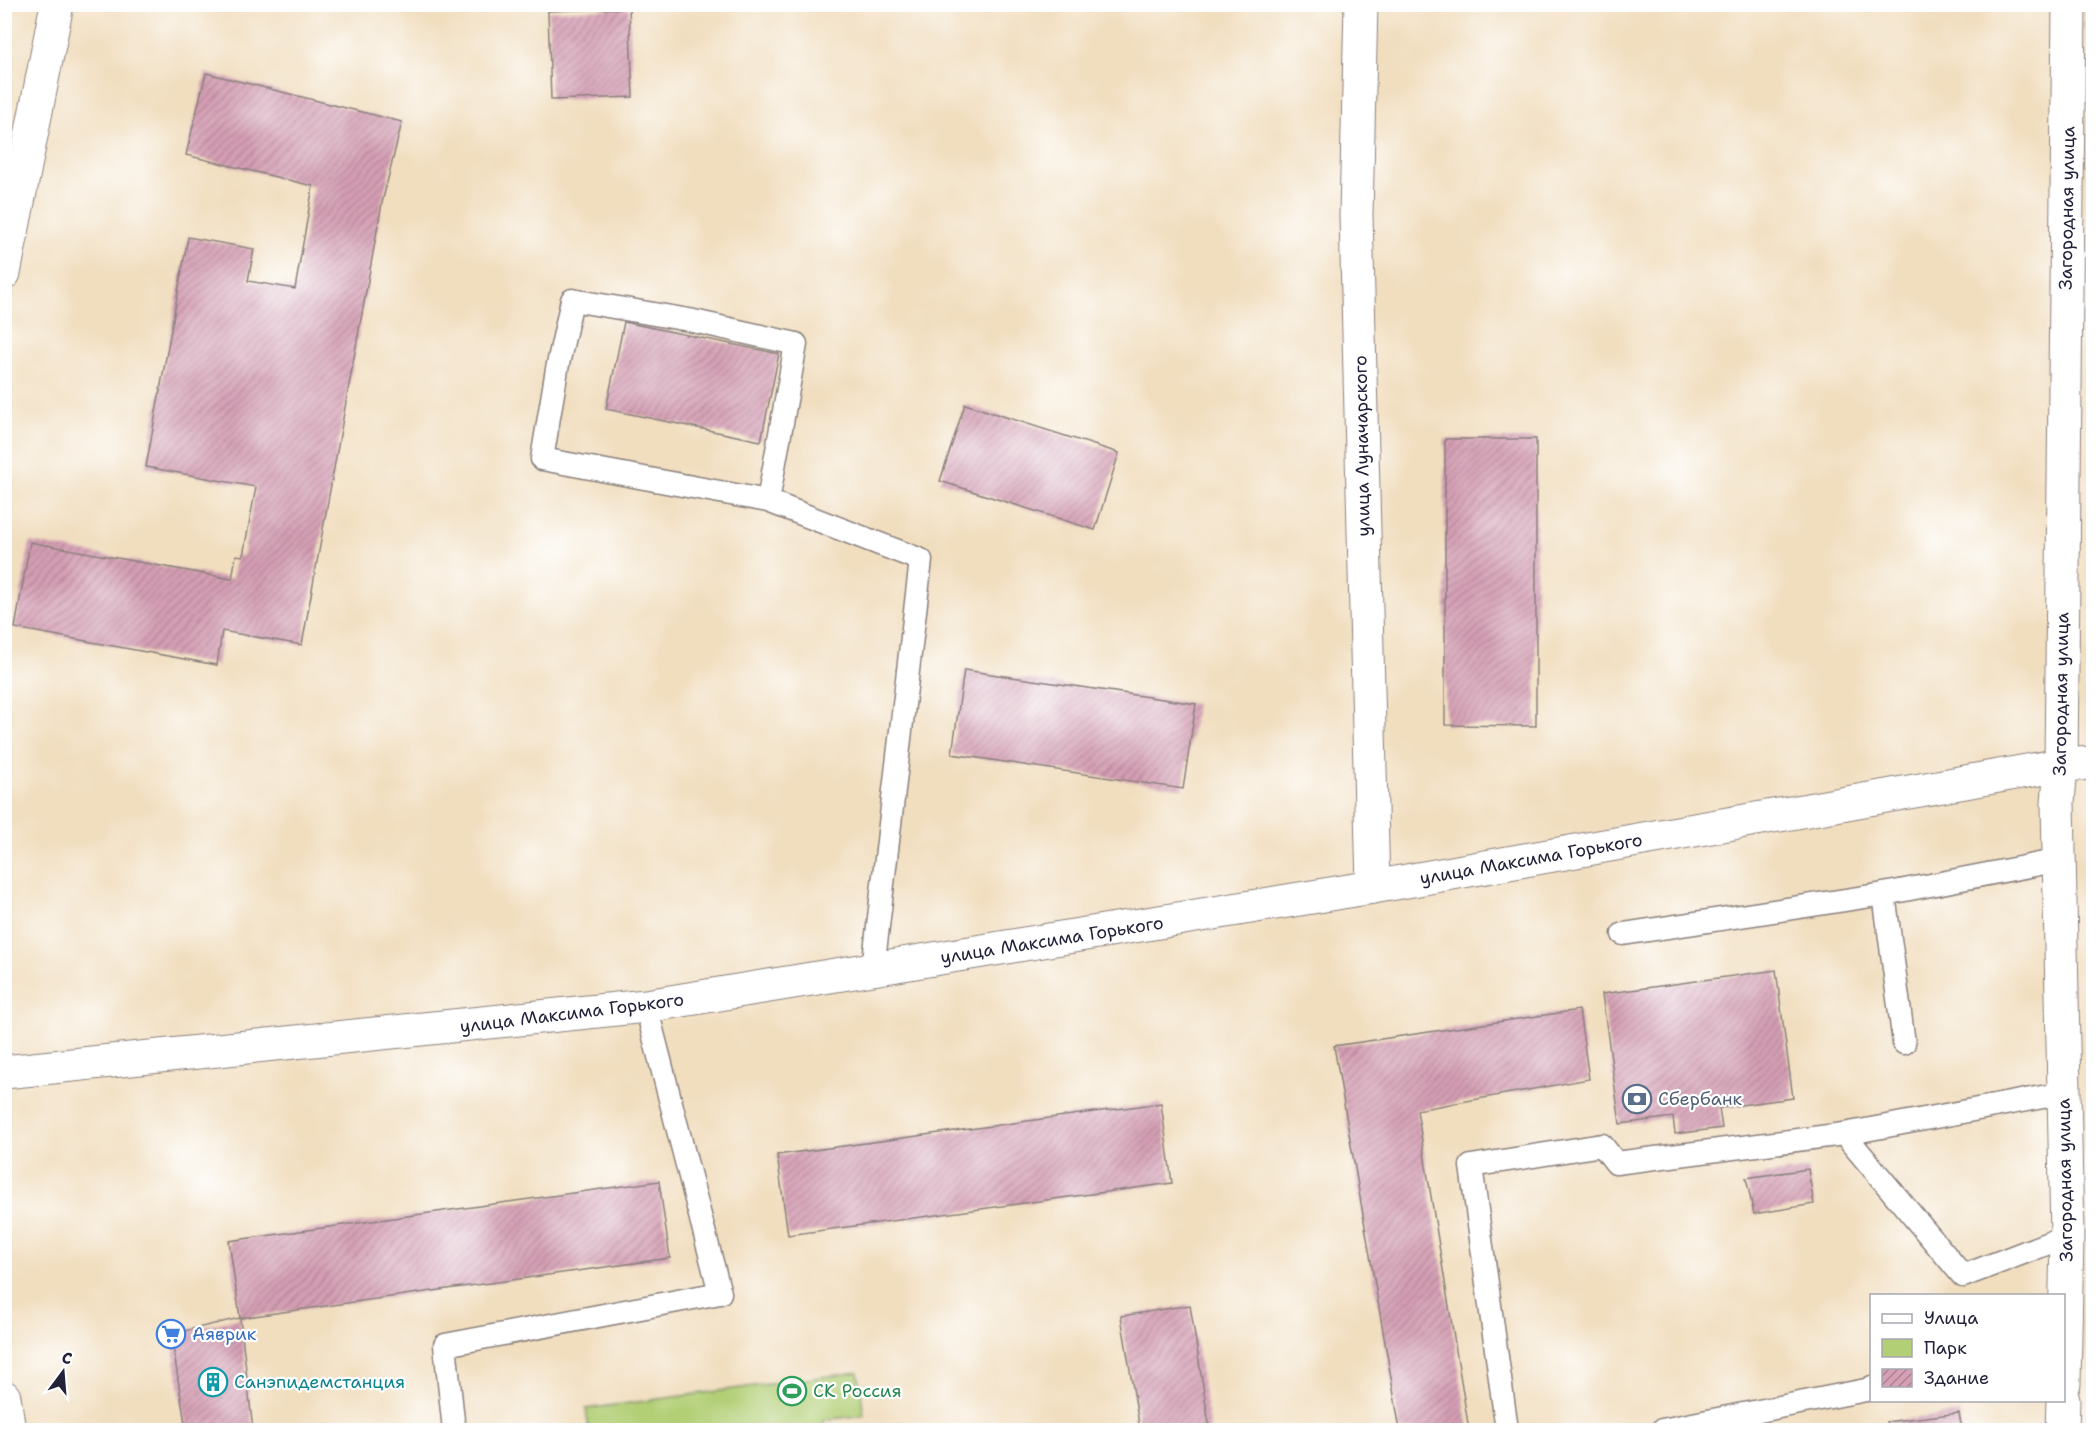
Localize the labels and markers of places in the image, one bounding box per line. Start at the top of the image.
bank icon: Сбербанк [1621,1083,1653,1115]
place label: Сбербанк [1658,1087,1742,1111]
supermarket icon: Аяврик [155,1318,187,1350]
place label: Аяврик [192,1322,257,1346]
building icon: Санэпидемстанция [197,1366,229,1398]
place label: Санэпидемстанция [234,1370,405,1394]
sports icon: СК Россия [776,1375,808,1407]
place label: СК Россия [813,1379,902,1403]

